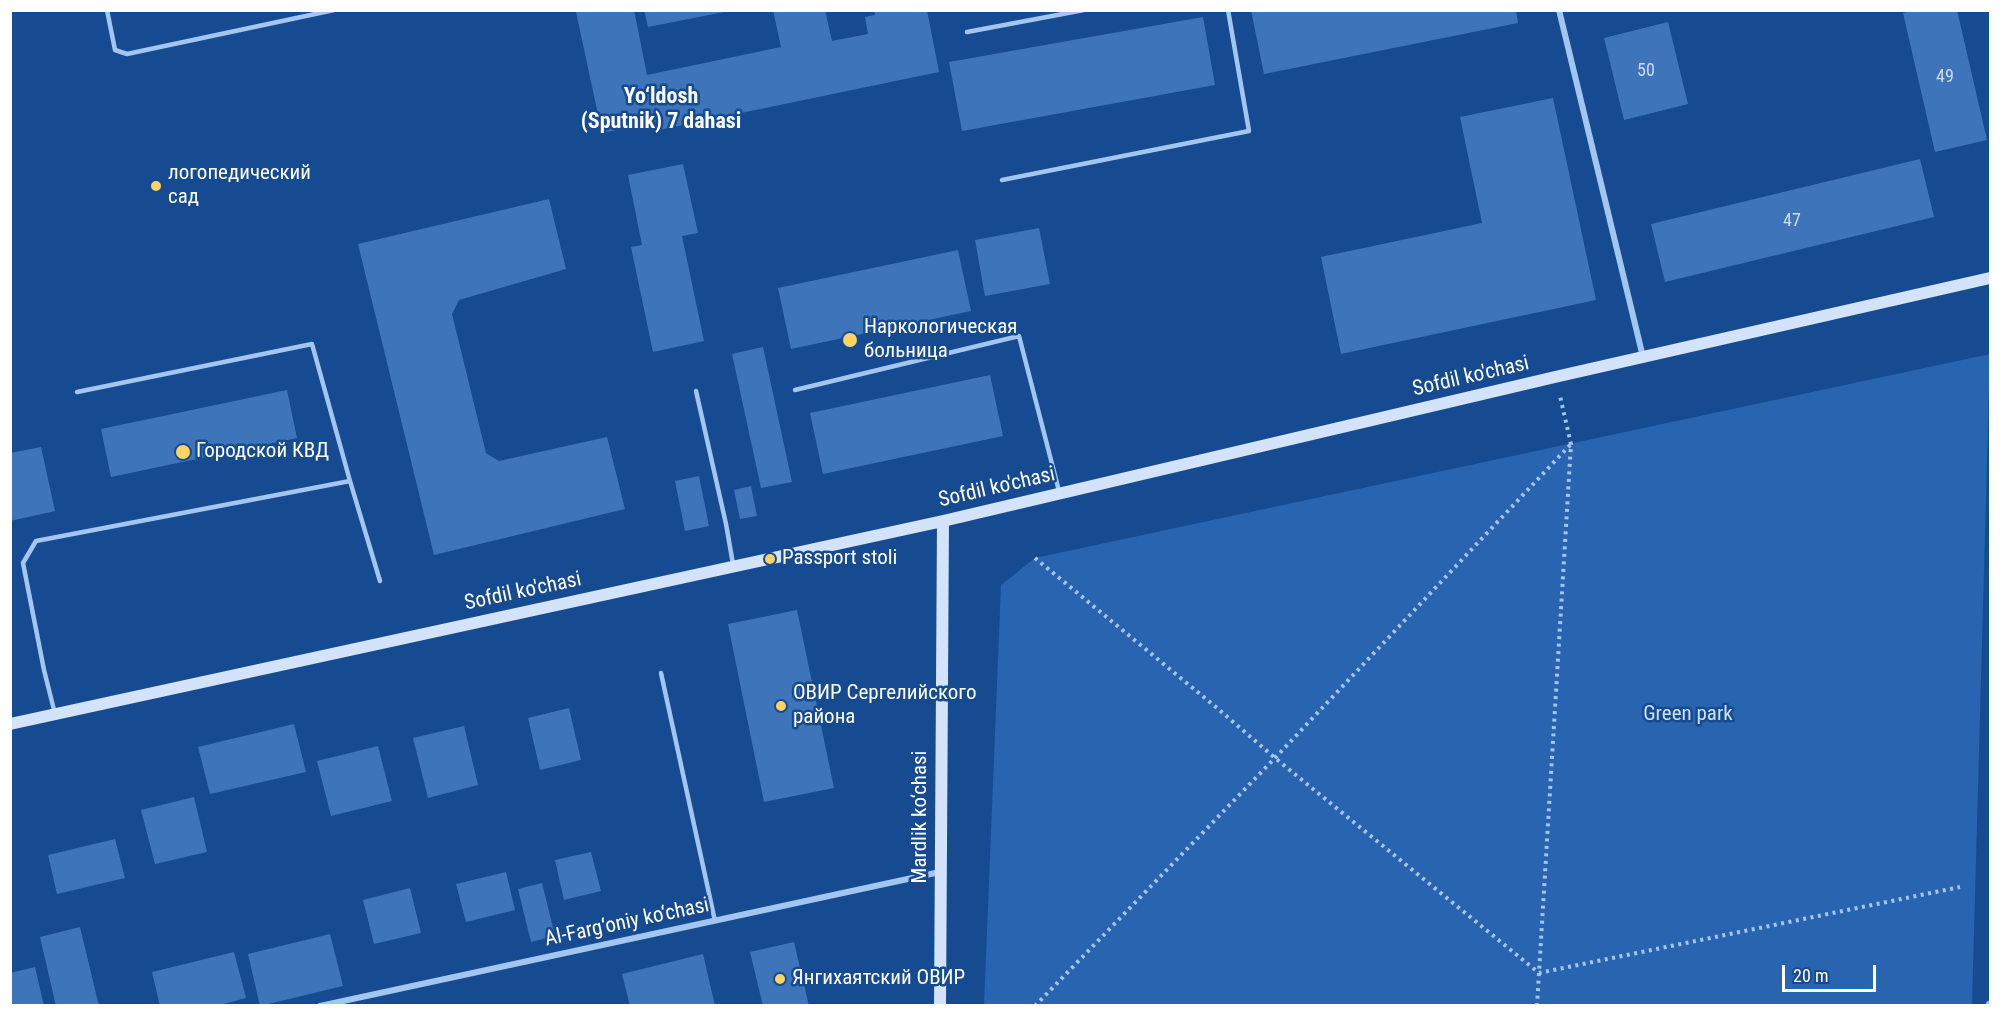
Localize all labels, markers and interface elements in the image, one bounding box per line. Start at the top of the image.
house number: 50 [1637,60,1655,82]
house number: 49 [1936,66,1954,88]
district label: Yo‘ldosh (Sputnik) 7 dahasi [581,84,741,136]
place label: логопедический сад [168,161,311,211]
marker: логопедический сад [149,179,163,193]
house number: 47 [1783,210,1801,232]
place label: Наркологическая больница [864,315,1017,365]
marker: Наркологическая больница [841,331,859,349]
street label: Sofdil ko'chasi [1410,351,1532,403]
place label: Городской КВД [196,439,329,465]
marker: Городской КВД [174,443,192,461]
street label: Sofdil ko'chasi [936,462,1058,514]
place label: Passport stoli [782,546,897,572]
marker: Passport stoli [763,552,777,566]
street label: Sofdil ko'chasi [462,567,584,617]
place label: ОВИР Сергелийского района [793,681,976,731]
marker: ОВИР Сергелийского района [774,699,788,713]
park label: Green park [1643,702,1733,728]
street label: Mardlik ko‘chasi [908,751,934,883]
street label: Al-Farg‘oniy ko‘chasi [542,893,712,953]
scale bar [1785,953,1880,991]
text: 20 m [1793,965,1828,986]
place label: Янгихаятский ОВИР [792,966,965,992]
marker: Янгихаятский ОВИР [773,972,787,986]

